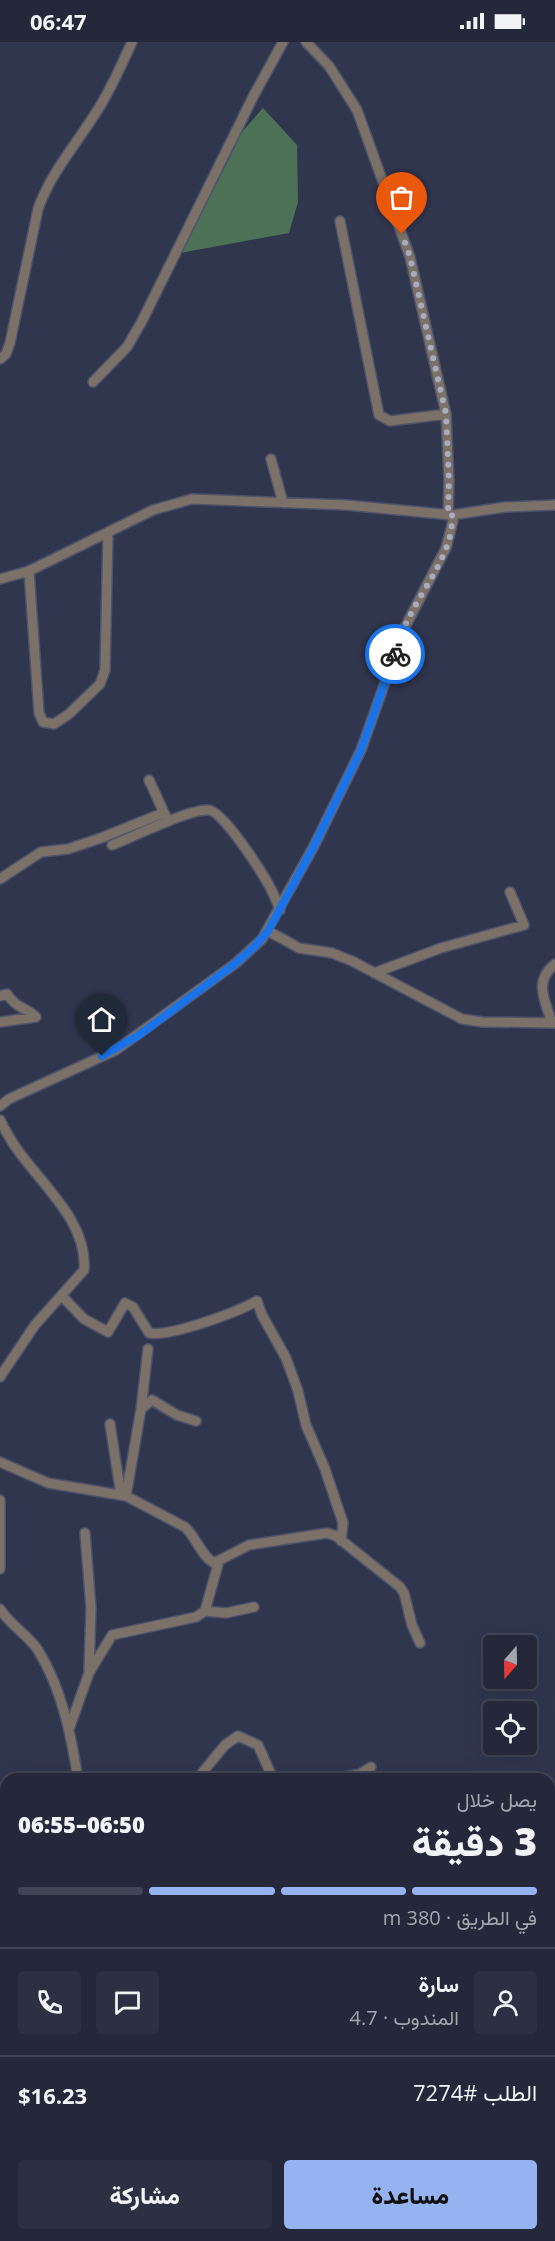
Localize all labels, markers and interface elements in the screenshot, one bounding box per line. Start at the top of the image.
text: 06:47 [30,6,87,36]
pin [376,172,427,234]
icon: bag [385,181,418,214]
courier [365,624,425,684]
icon: bike [379,638,412,671]
pin [76,994,127,1056]
icon: home [85,1003,118,1036]
north arrow [483,1635,537,1689]
map controls [483,1635,537,1755]
button: locate [483,1701,537,1755]
text: يصل خلال [457,1786,537,1813]
text: 06:50–06:55 [18,1809,145,1839]
text: 3 دقيقة [412,1814,537,1867]
text: في الطريق · 380 m [383,1904,537,1931]
text: سارة [418,1968,459,1998]
button: phone [18,1971,81,2034]
button: chat [96,1971,159,2034]
button: person [474,1971,537,2034]
text: المندوب · 4.7 [350,2004,459,2031]
text: الطلب #7274 [413,2077,537,2107]
text: $16.23 [18,2080,87,2110]
button: مشاركة [18,2160,272,2229]
button: مساعدة [284,2160,537,2229]

